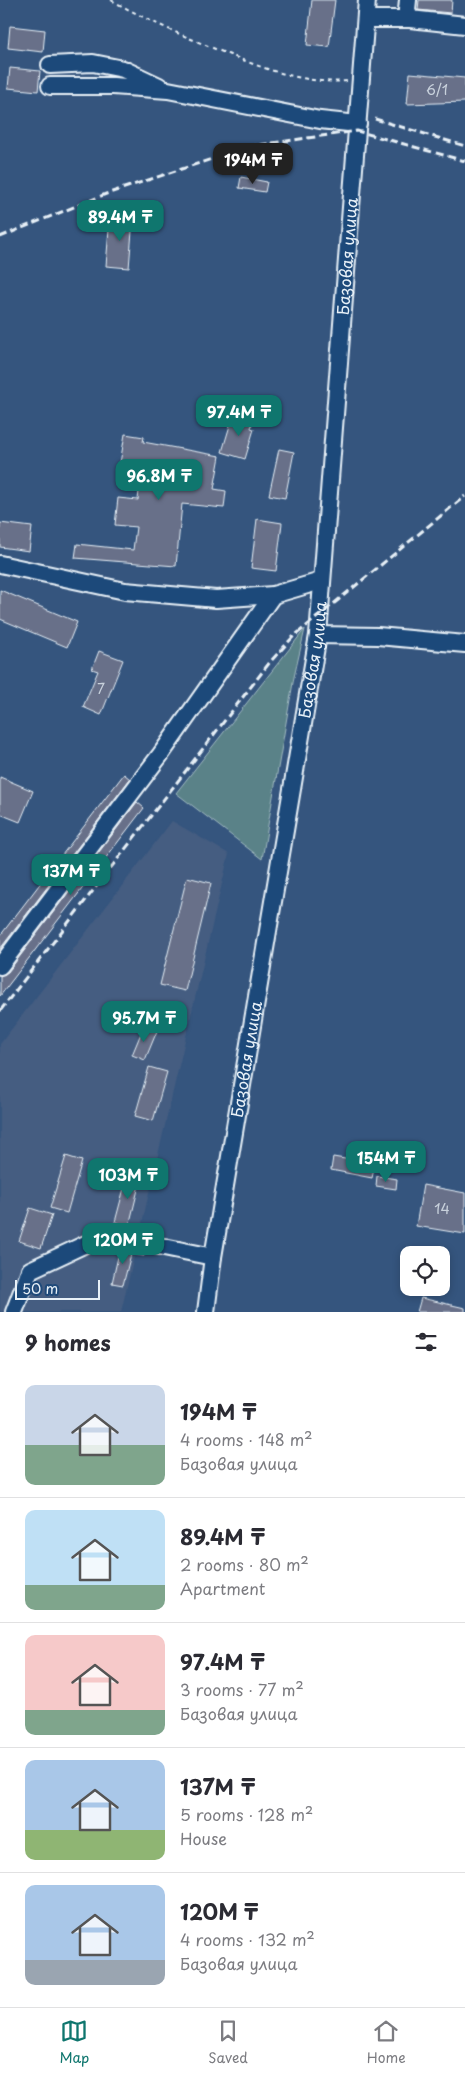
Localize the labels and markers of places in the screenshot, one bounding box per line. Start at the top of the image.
pin: 194M ₸ [212,142,294,185]
pin: 89.4M ₸ [74,200,166,242]
pin: 97.4M ₸ [193,394,285,437]
pin: 96.8M ₸ [113,458,205,501]
pin: 137M ₸ [30,854,112,896]
pin: 95.7M ₸ [98,1000,190,1043]
pin: 154M ₸ [345,1140,427,1183]
pin: 103M ₸ [87,1158,169,1200]
pin: 120M ₸ [82,1222,164,1265]

